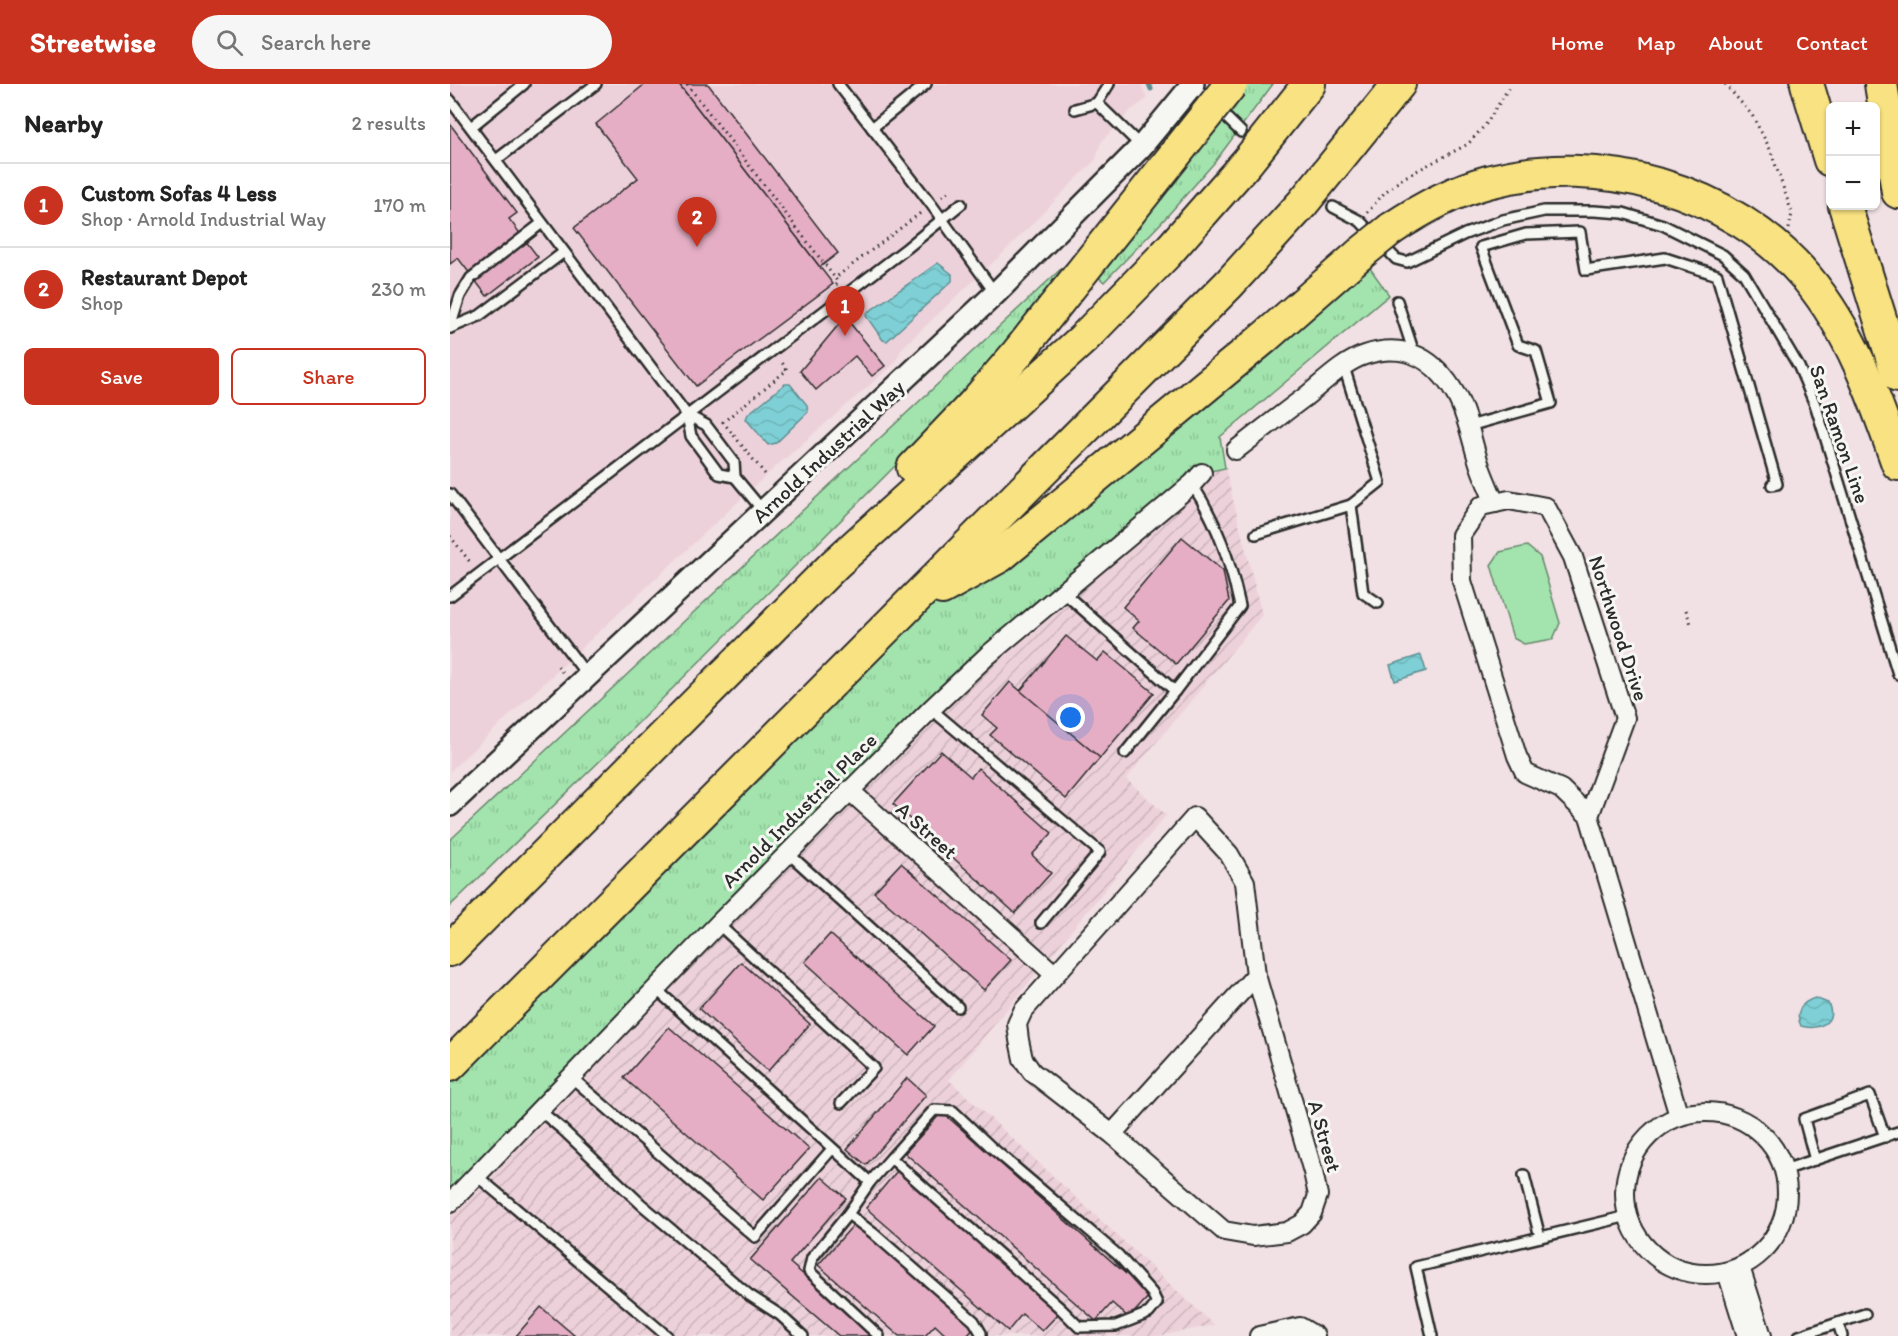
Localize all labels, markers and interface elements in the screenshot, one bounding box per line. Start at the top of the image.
search box [192,15,612,69]
text: Streetwise [30,25,156,59]
icon: search [213,26,246,59]
text: Search here [261,29,371,56]
text: Home [1551,30,1604,55]
text: Map [1637,30,1676,55]
text: About [1709,30,1763,55]
text: Contact [1796,30,1868,55]
map controls [1826,102,1880,210]
button: + [1826,102,1880,156]
text: Nearby [24,107,103,139]
text: 2 results [352,111,426,135]
button: − [1826,156,1880,210]
text: Custom Sofas 4 Less [81,180,277,207]
text: 1 [39,193,48,217]
text: 170 m [373,193,426,217]
pin: 2 [678,198,716,247]
text: Shop · Arnold Industrial Way [81,207,326,231]
text: Restaurant Depot [81,264,248,291]
text: 2 [38,277,49,301]
text: 230 m [371,277,426,301]
pin: 1 [826,286,864,336]
text: Shop [81,291,123,315]
button: Save [24,348,219,405]
button: Share [231,348,426,405]
street label: San Ramon Line [1805,362,1875,507]
street label: Arnold Industrial Way [747,374,909,528]
street label: Northwood Drive [1584,552,1654,704]
your location [1056,703,1085,732]
street label: Arnold Industrial Place [716,727,882,893]
street label: A Street [891,796,963,864]
street label: A Street [1303,1097,1347,1175]

